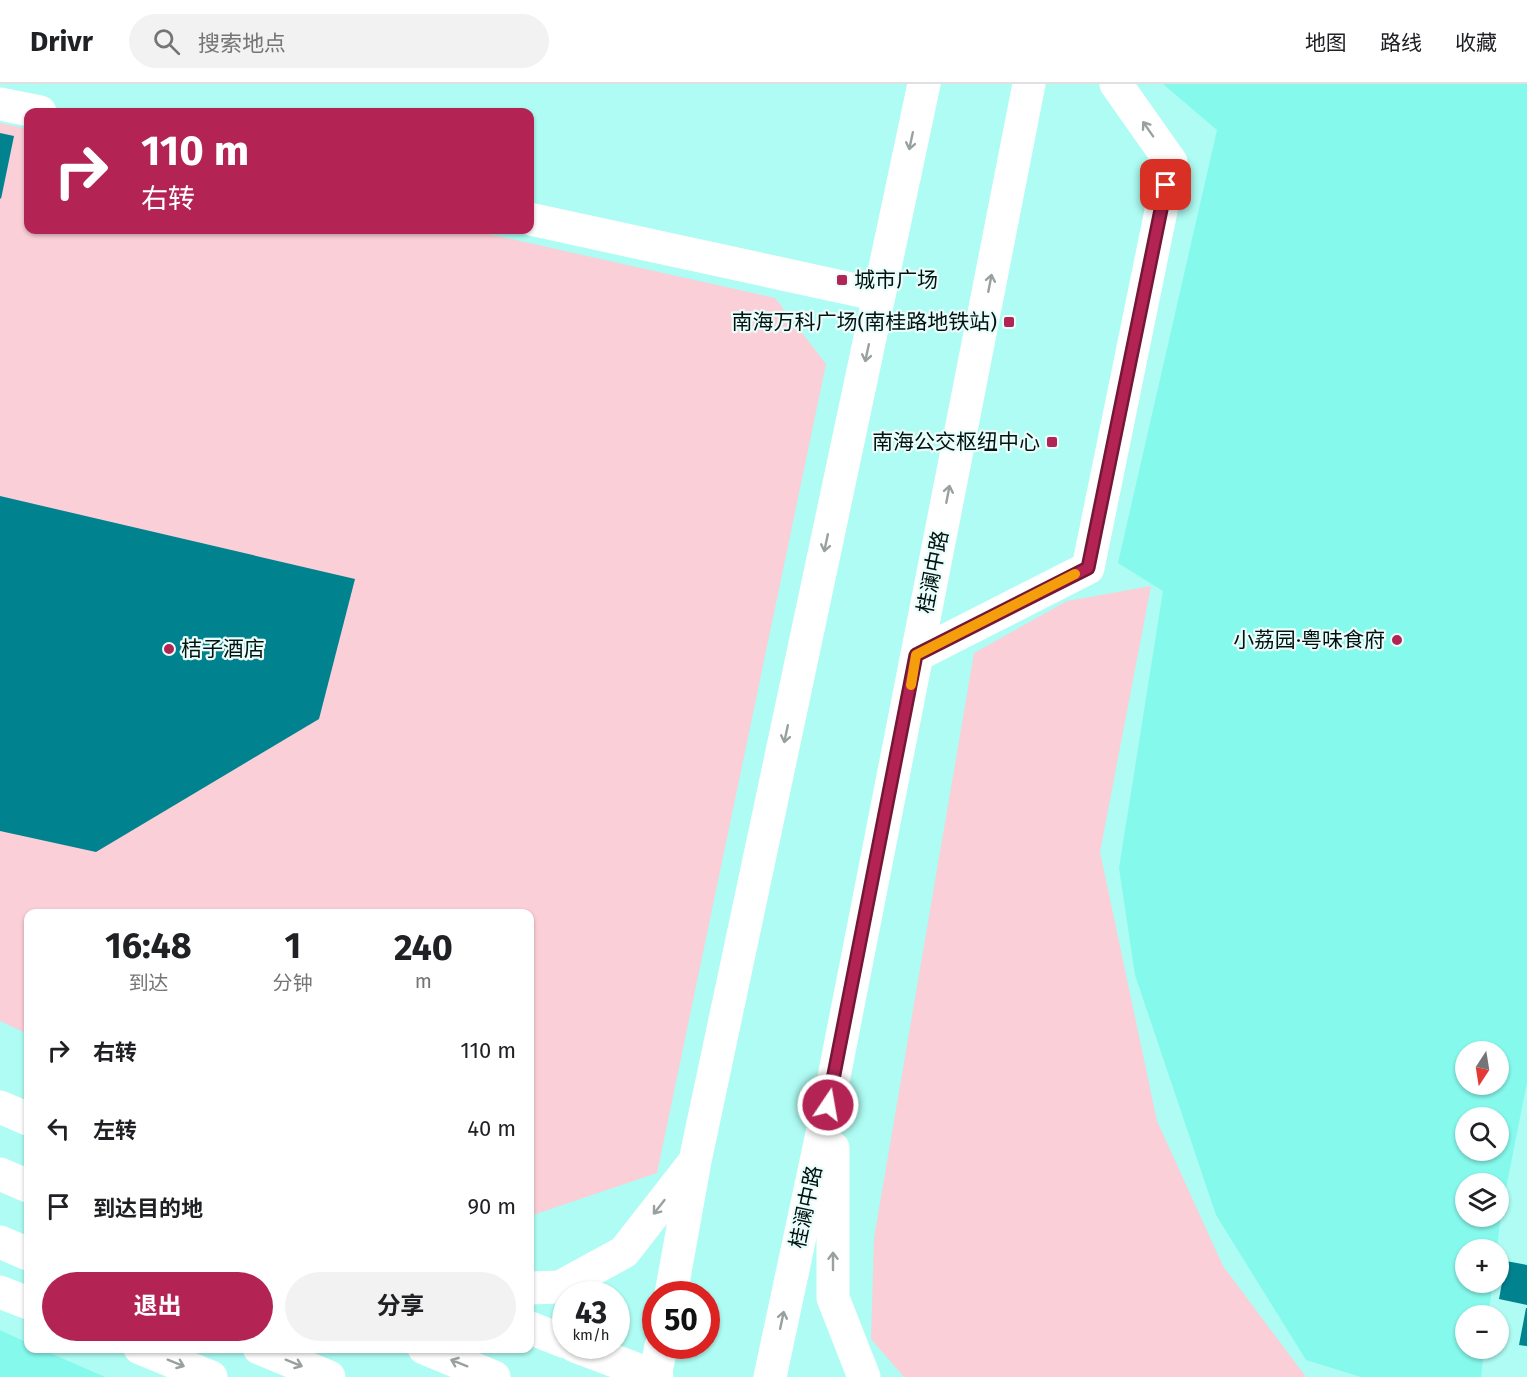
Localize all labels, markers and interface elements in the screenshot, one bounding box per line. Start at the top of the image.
search box [129,14,549,68]
text: Drivr [30,25,93,58]
icon: search [150,25,183,58]
text: 搜索地点 [198,30,286,57]
text: 地图 [1305,30,1347,56]
text: 路线 [1380,30,1422,56]
text: 收藏 [1455,30,1497,56]
one-way arrow [1142,121,1154,138]
text: 110 m [141,126,249,176]
icon: right [42,132,120,210]
one-way arrow [905,132,917,151]
pin [1140,159,1191,210]
icon: arrive [1149,168,1182,201]
text: 右转 [141,183,195,215]
place label: 城市广场 [854,267,938,293]
marker: 城市广场 [835,273,849,287]
one-way arrow [985,273,996,293]
place label: 南海万科广场(南桂路地铁站) [731,309,997,335]
marker: 南海万科广场(南桂路地铁站) [1002,315,1016,329]
one-way arrow [861,342,872,362]
place label: 南海公交枢纽中心 [872,429,1040,455]
marker: 南海公交枢纽中心 [1045,435,1059,449]
one-way arrow [943,485,954,505]
street label: 桂澜中路 [912,528,954,616]
one-way arrow [820,533,831,553]
place label: 小荔园·粤味食府 [1233,627,1385,653]
marker: 小荔园·粤味食府 [1390,633,1404,647]
place label: 桔子酒店 [181,636,265,662]
marker: 桔子酒店 [162,642,176,656]
one-way arrow [780,724,791,743]
text: 16:48 [105,924,192,968]
text: 1 [285,924,301,968]
text: 240 [394,926,453,970]
text: m [415,969,432,993]
text: 到达 [128,971,168,995]
text: 分钟 [273,971,313,995]
icon: right [42,1034,75,1067]
text: 110 m [460,1037,516,1064]
text: 右转 [93,1039,137,1066]
north arrow [1455,1041,1509,1095]
map controls [1455,1041,1509,1359]
position arrow [796,1073,860,1137]
button: search [1455,1107,1509,1161]
icon: left [42,1112,75,1145]
text: 40 m [467,1115,516,1142]
text: 左转 [93,1117,137,1144]
street label: 桂澜中路 [785,1163,827,1251]
button: layers [1455,1173,1509,1227]
icon: arrive [42,1190,75,1223]
text: 90 m [467,1193,516,1220]
text: 到达目的地 [93,1195,203,1222]
one-way arrow [653,1199,666,1215]
button: + [1455,1239,1509,1293]
one-way arrow [827,1252,839,1272]
button: 退出 [42,1272,273,1341]
button: 分享 [285,1272,516,1341]
speed limit sign: 50 [642,1281,720,1359]
text: 43 [575,1295,607,1331]
button: − [1455,1305,1509,1359]
one-way arrow [777,1311,788,1330]
text: km/h [572,1326,610,1344]
one-way arrow [450,1357,469,1368]
one-way arrow [166,1358,185,1369]
one-way arrow [284,1358,303,1369]

